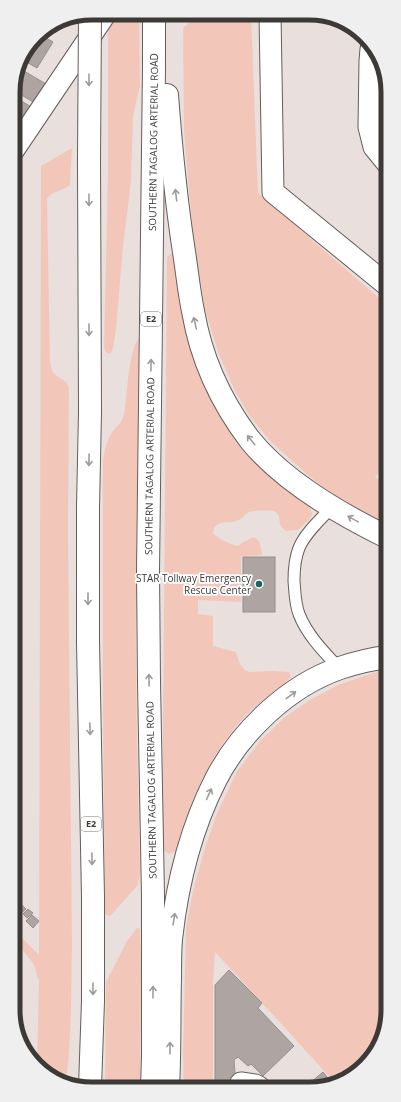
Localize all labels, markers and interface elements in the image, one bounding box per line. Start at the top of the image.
street label: SOUTHERN TAGALOG ARTERIAL ROAD [145,53,161,231]
one-way arrow [85,73,93,86]
one-way arrow [172,189,180,202]
one-way arrow [85,193,93,206]
road number: E2 [141,312,161,326]
one-way arrow [191,317,199,330]
one-way arrow [85,323,93,336]
one-way arrow [147,359,155,372]
street label: SOUTHERN TAGALOG ARTERIAL ROAD [141,377,157,555]
one-way arrow [246,434,255,445]
one-way arrow [85,453,93,466]
one-way arrow [347,514,359,522]
place label: STAR Tollway Emergency Rescue Center [136,571,252,597]
marker: STAR Tollway Emergency Rescue Center [254,579,264,589]
one-way arrow [84,592,92,605]
one-way arrow [145,674,153,687]
one-way arrow [285,691,296,699]
street label: SOUTHERN TAGALOG ARTERIAL ROAD [142,701,160,879]
one-way arrow [86,722,94,735]
one-way arrow [206,788,213,800]
road number: E2 [81,817,101,831]
one-way arrow [88,852,96,865]
one-way arrow [170,913,178,926]
one-way arrow [89,982,97,995]
one-way arrow [149,986,157,999]
one-way arrow [166,1042,174,1055]

